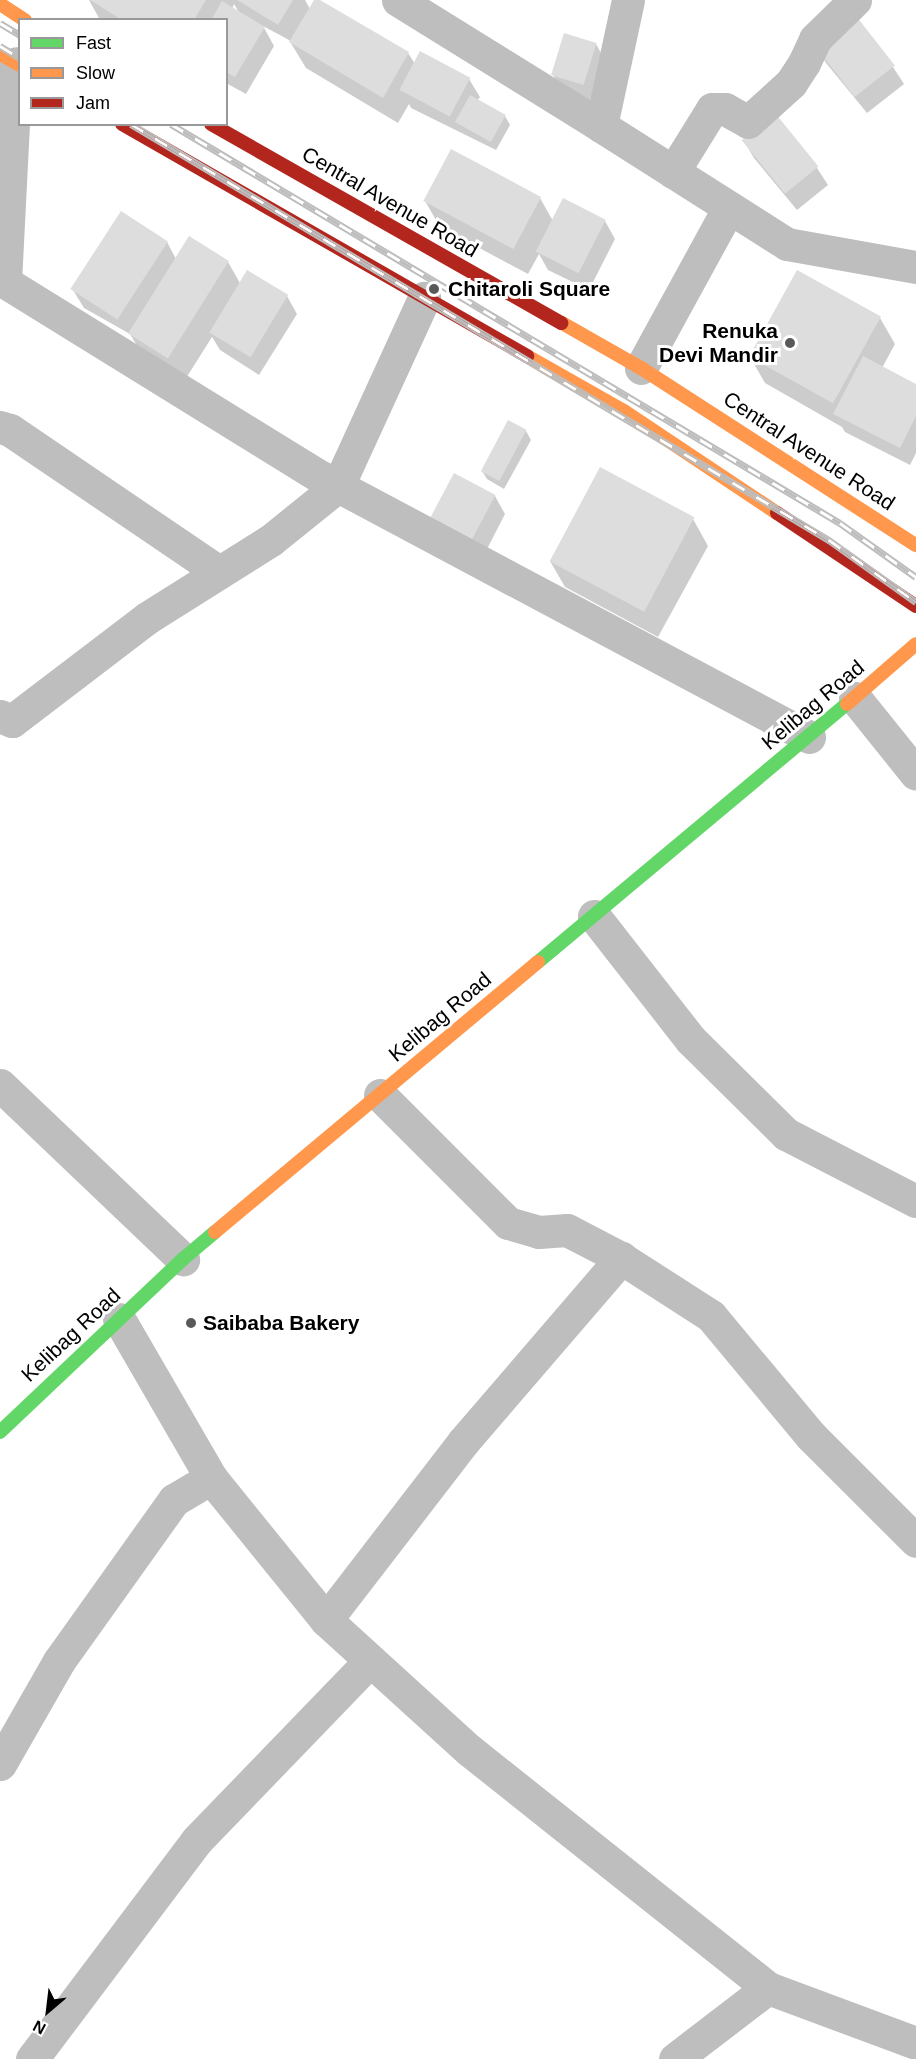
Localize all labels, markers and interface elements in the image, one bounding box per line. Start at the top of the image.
legend [18,18,228,126]
text: Fast [76,33,111,53]
text: Slow [76,63,115,83]
text: Jam [76,93,110,113]
street label: Central Avenue Road [297,141,483,263]
place label: Chitaroli Square [448,276,610,302]
marker: Chitaroli Square [425,280,443,298]
place label: Renuka Devi Mandir [659,318,778,368]
marker: Renuka Devi Mandir [783,336,797,350]
street label: Central Avenue Road [718,386,900,516]
street label: Kelibag Road [757,655,869,755]
street label: Kelibag Road [384,967,496,1067]
street label: Kelibag Road [16,1283,126,1387]
place label: Saibaba Bakery [203,1310,359,1336]
marker: Saibaba Bakery [184,1316,198,1330]
north arrow [18,1981,78,2041]
text: N [30,2017,48,2038]

